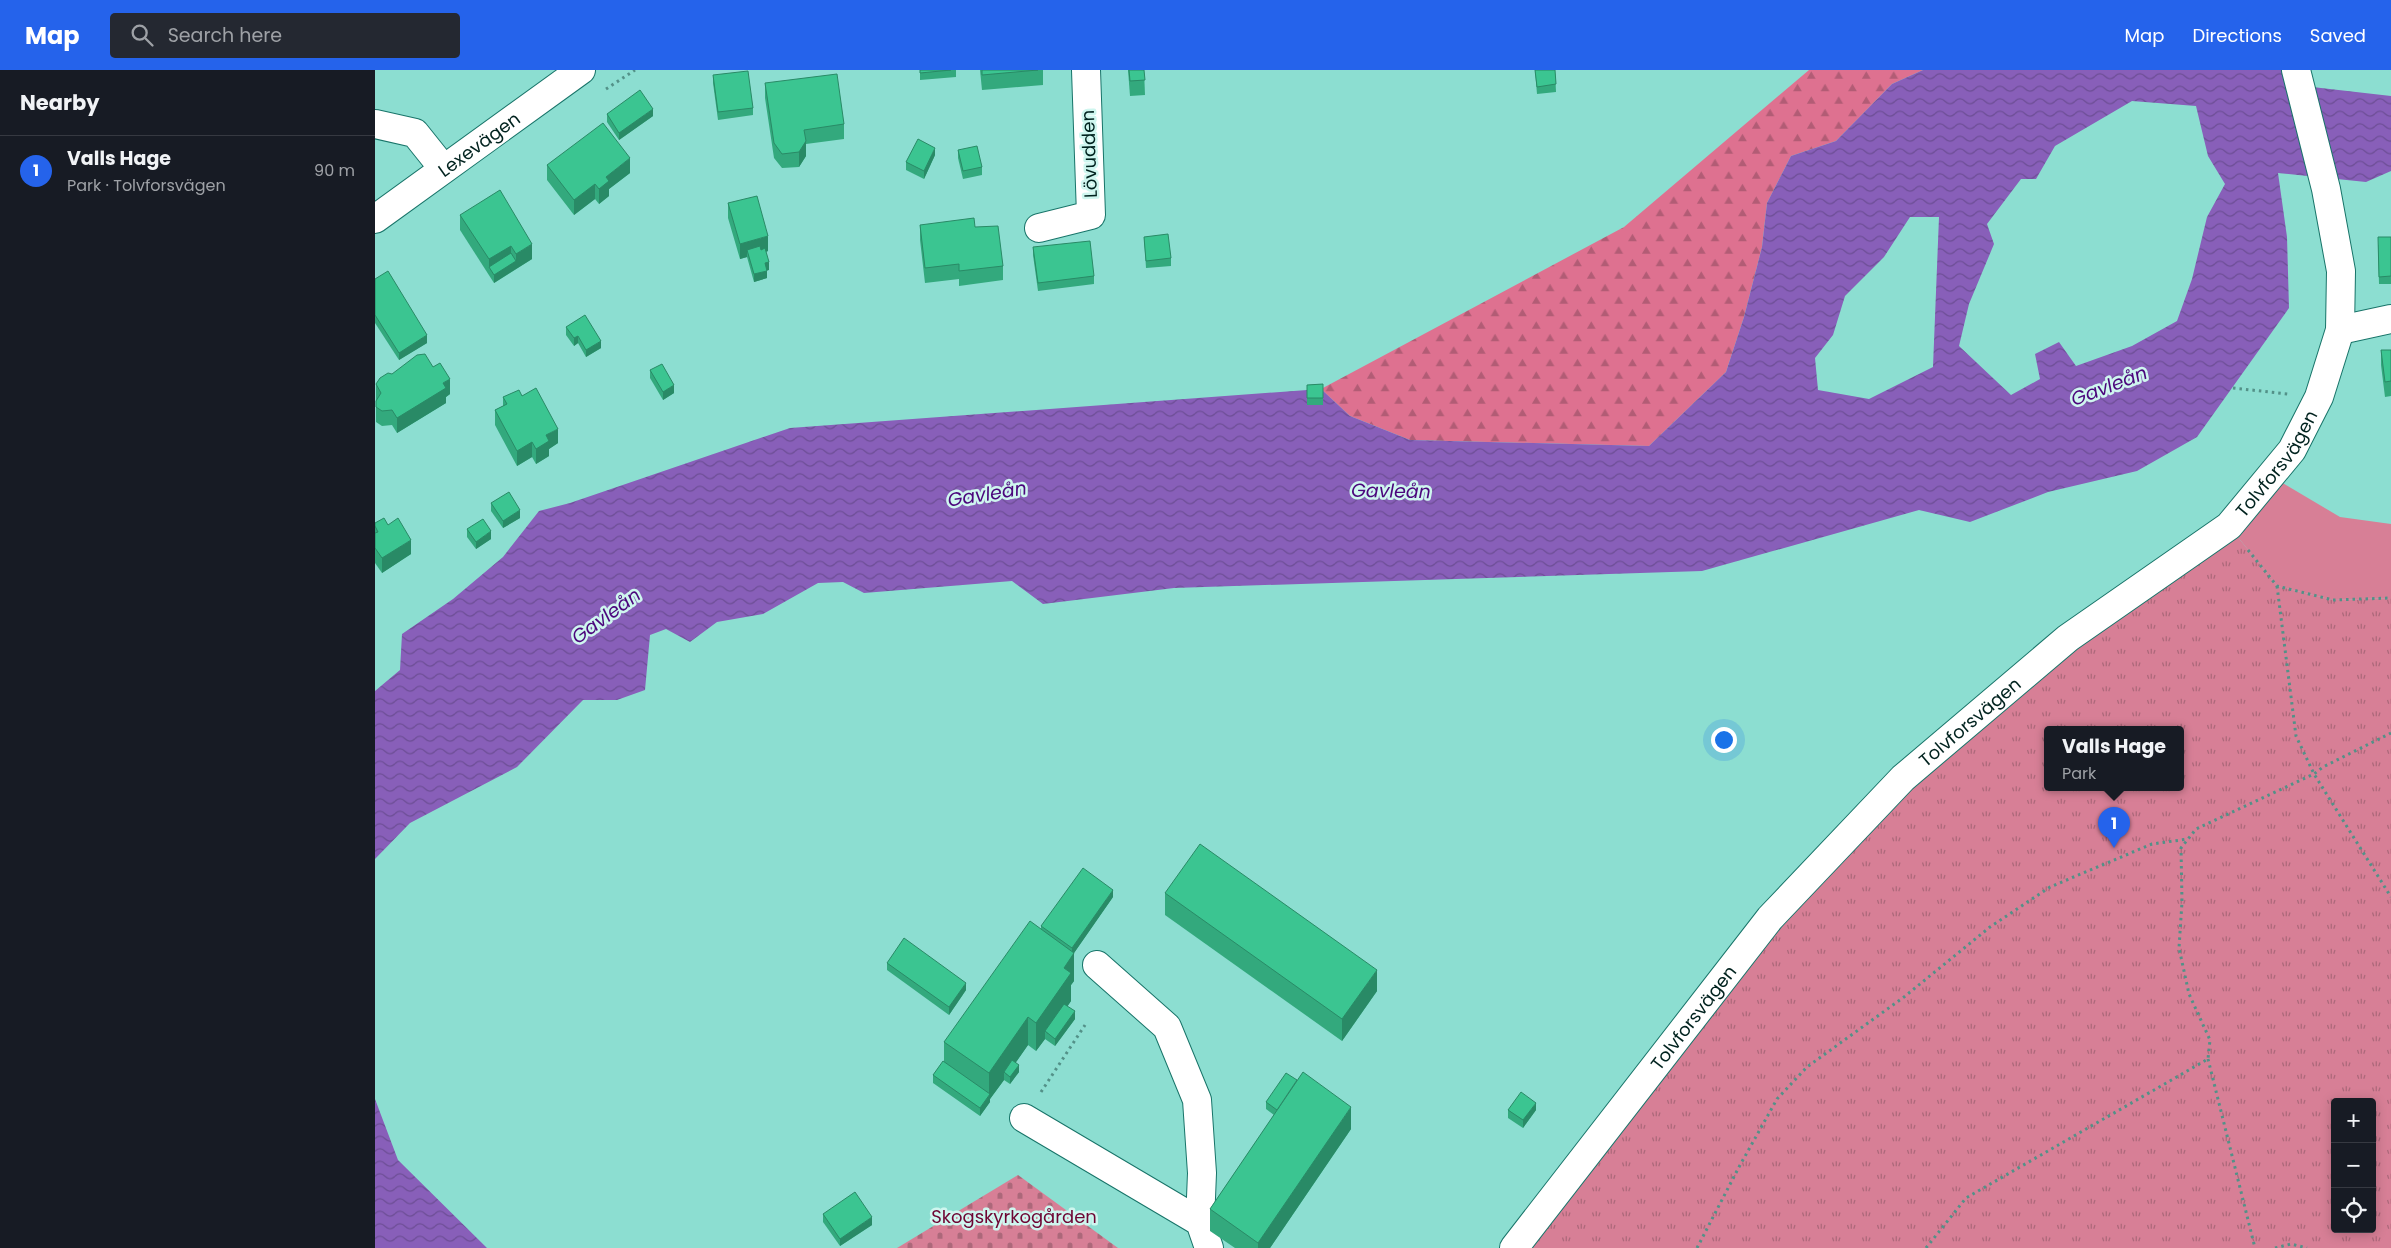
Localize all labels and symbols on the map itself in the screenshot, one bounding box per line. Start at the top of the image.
street label: Lexevägen [433,106,525,182]
street label: Lövudden [1075,110,1103,198]
water label: Gavleån [2067,359,2151,413]
street label: Tolvforsvägen [2229,406,2323,522]
water label: Gavleån [946,474,1028,514]
water label: Gavleån [1351,477,1431,505]
water label: Gavleån [566,582,646,650]
street label: Tolvforsvägen [1913,671,2026,772]
your location [1711,727,1737,753]
pin: 1 [2098,807,2130,848]
street label: Tolvforsvägen [1644,960,1742,1075]
park label: Skogskyrkogården [931,1204,1097,1229]

